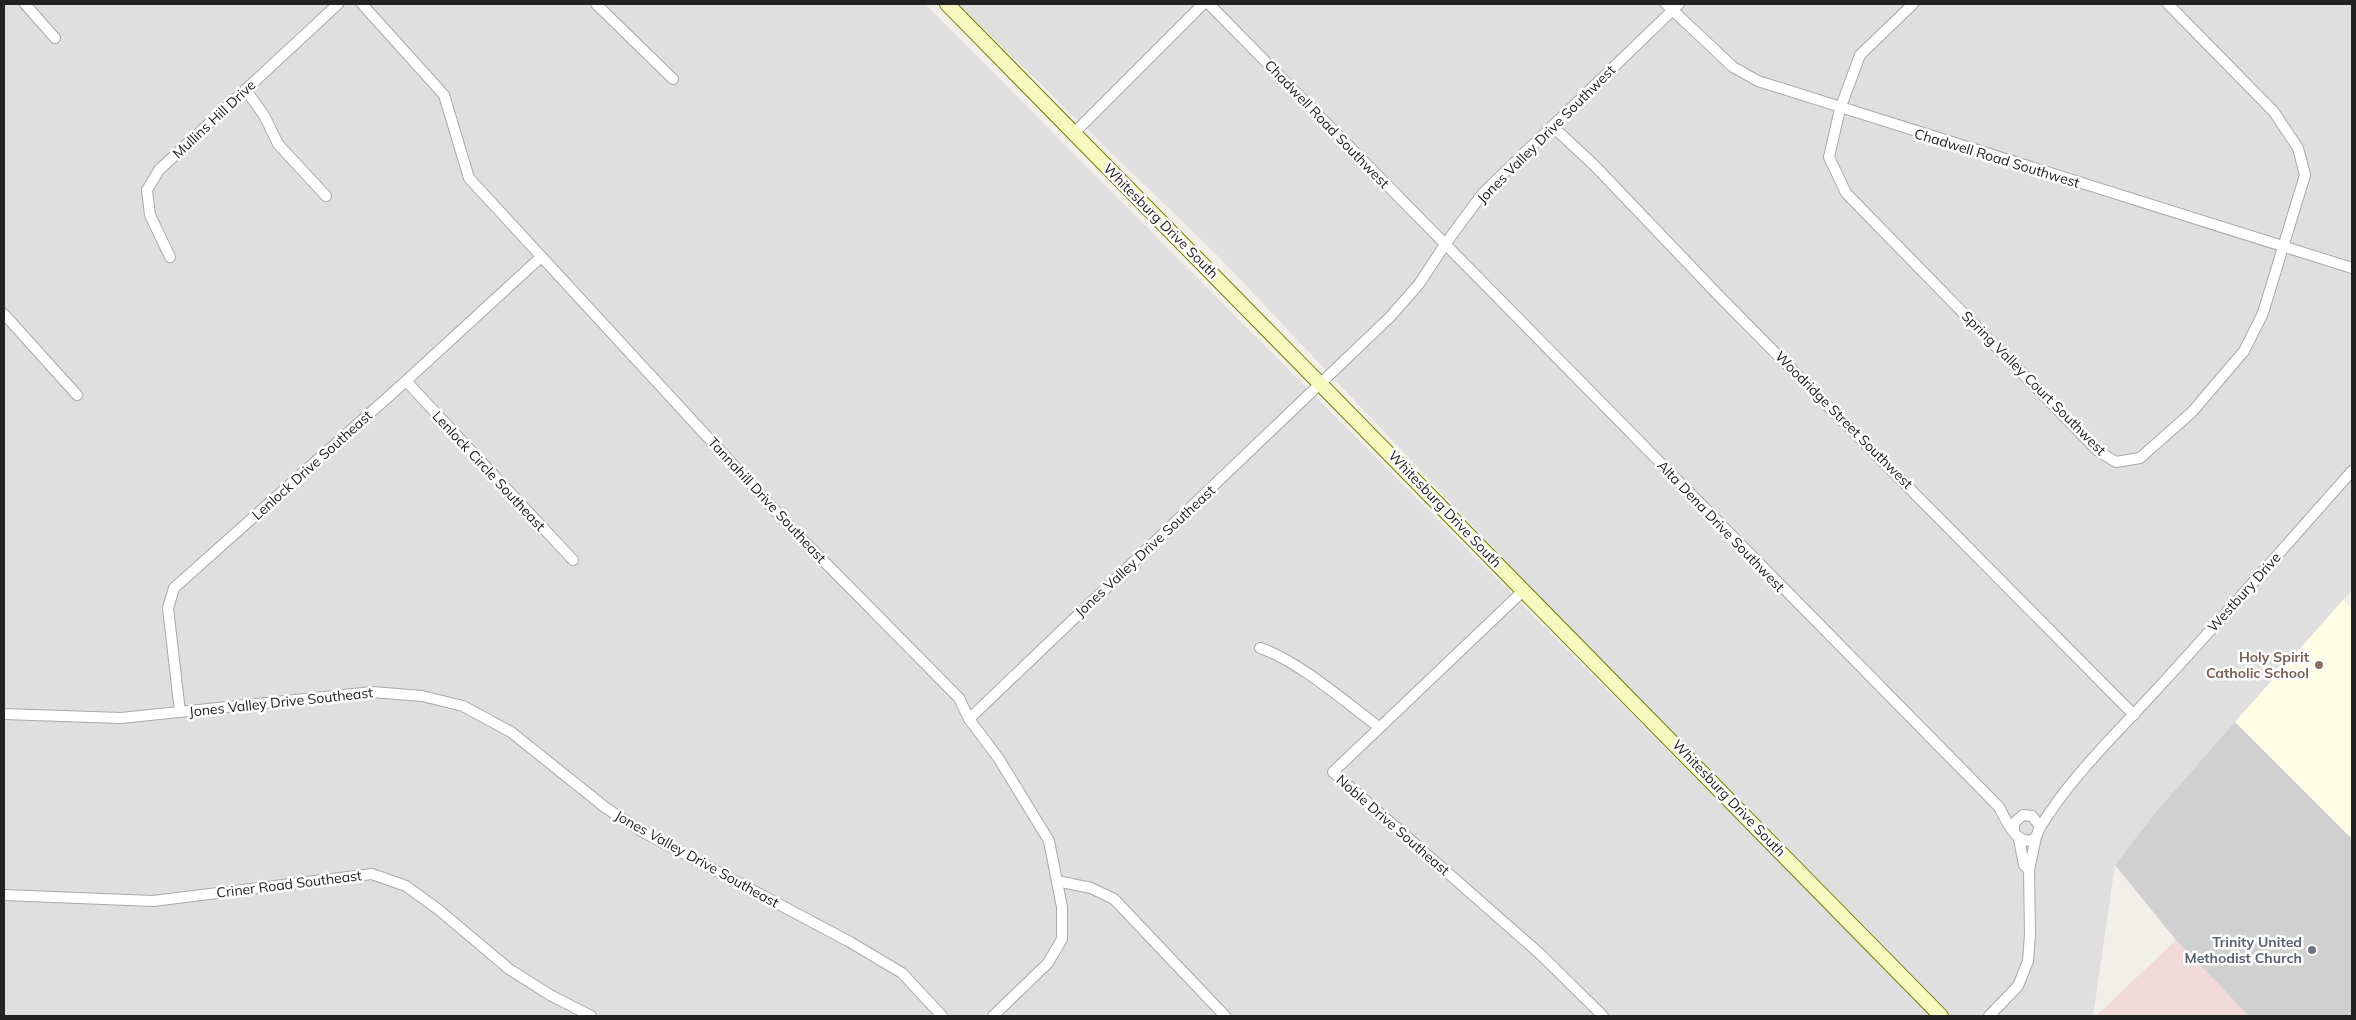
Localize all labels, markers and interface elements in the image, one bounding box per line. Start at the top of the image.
street label: Chadwell Road Southwest [1261,56,1393,192]
street label: Jones Valley Drive Southwest [1473,61,1619,207]
street label: Mullins Hill Drive [169,76,259,162]
street label: Chadwell Road Southwest [1912,124,2082,192]
street label: Whitesburg Drive South [1100,160,1222,282]
street label: Spring Valley Court Southwest [1958,307,2110,459]
street label: Woodridge Street Southwest [1771,347,1917,493]
street label: Lenlock Drive Southeast [248,406,376,524]
street label: Lenlock Circle Southeast [429,407,549,535]
street label: Tannahill Drive Southeast [704,433,830,567]
street label: Whitesburg Drive South [1385,447,1505,571]
street label: Alta Dena Drive Southwest [1654,457,1789,596]
street label: Jones Valley Drive Southeast [1071,481,1219,621]
street label: Westbury Drive [2204,548,2284,636]
place label: Holy Spirit Catholic School [2206,648,2310,682]
marker: Holy Spirit Catholic School [2313,659,2325,671]
street label: Jones Valley Drive Southeast [188,683,374,721]
street label: Whitesburg Drive South [1669,736,1789,860]
street label: Noble Drive Southeast [1333,771,1454,879]
street label: Jones Valley Drive Southeast [612,806,782,912]
street label: Criner Road Southeast [215,866,363,902]
place label: Trinity United Methodist Church [2184,933,2302,967]
marker: Trinity United Methodist Church [2306,944,2318,956]

